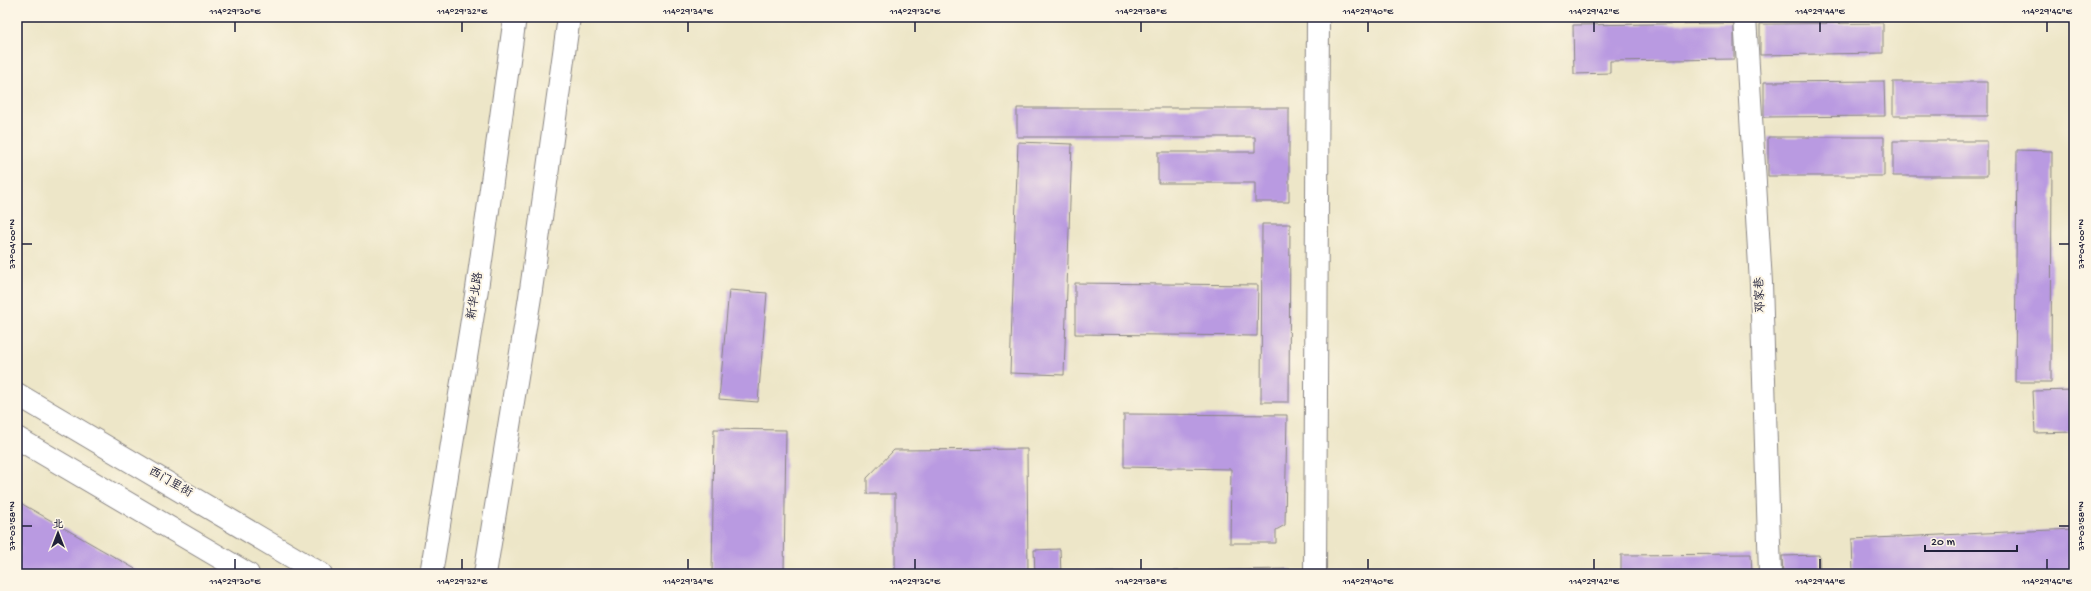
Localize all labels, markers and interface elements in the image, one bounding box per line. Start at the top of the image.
text: 114°29'30"E [208,6,261,18]
text: 114°29'32"E [436,6,488,18]
text: 114°29'34"E [662,6,714,18]
text: 114°29'36"E [889,6,941,18]
text: 114°29'38"E [1115,6,1167,18]
text: 114°29'40"E [1342,6,1394,18]
text: 114°29'42"E [1568,6,1620,18]
text: 114°29'44"E [1794,6,1846,18]
text: 114°29'46"E [2021,6,2073,18]
text: 37°04'00"N [7,219,19,270]
text: 37°04'00"N [2076,219,2088,270]
street label: 新华北路 [464,271,487,321]
street label: 邓家巷 [1752,277,1769,313]
street label: 西门里街 [146,464,195,501]
text: 37°03'58"N [7,501,19,552]
text: 37°03'58"N [2076,501,2088,552]
north arrow [38,513,78,553]
text: 北 [53,519,64,531]
scale bar [1925,527,2017,553]
text: 20 m [1931,536,1956,550]
text: 114°29'30"E [208,576,261,588]
text: 114°29'32"E [436,576,488,588]
text: 114°29'34"E [662,576,714,588]
text: 114°29'36"E [889,576,941,588]
text: 114°29'38"E [1115,576,1167,588]
text: 114°29'40"E [1342,576,1394,588]
text: 114°29'42"E [1568,576,1620,588]
text: 114°29'44"E [1794,576,1846,588]
text: 114°29'46"E [2021,576,2073,588]

